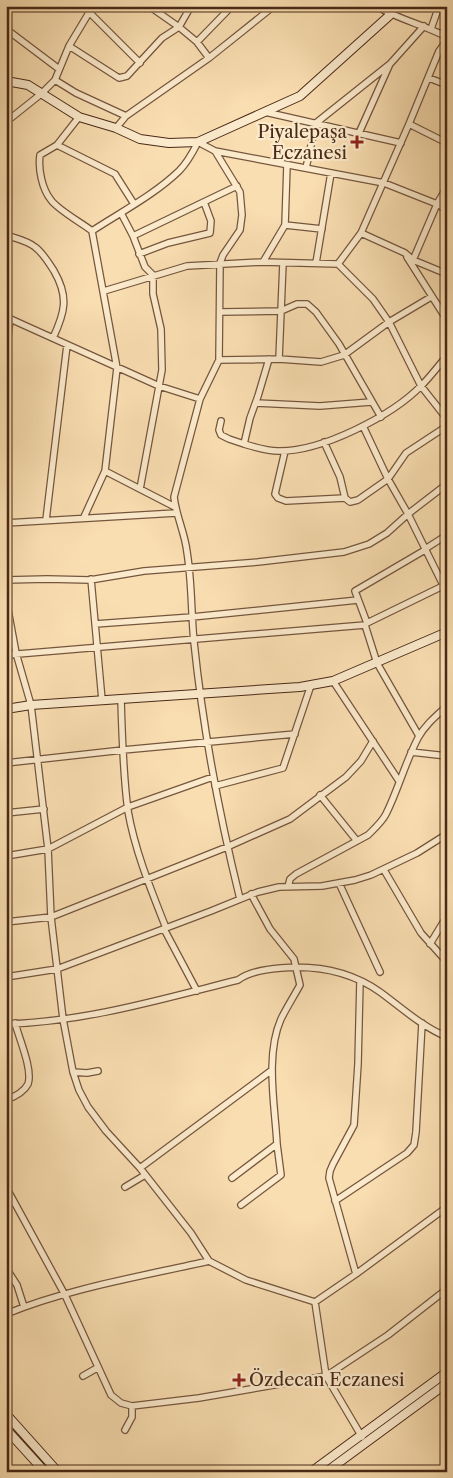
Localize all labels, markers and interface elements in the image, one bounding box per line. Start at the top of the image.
place label: Piyalepaşa Eczanesi [257,121,348,164]
marker: Piyalepaşa Eczanesi [351,136,363,148]
place label: Özdecan Eczanesi [249,1368,405,1391]
marker: Özdecan Eczanesi [233,1374,245,1386]

